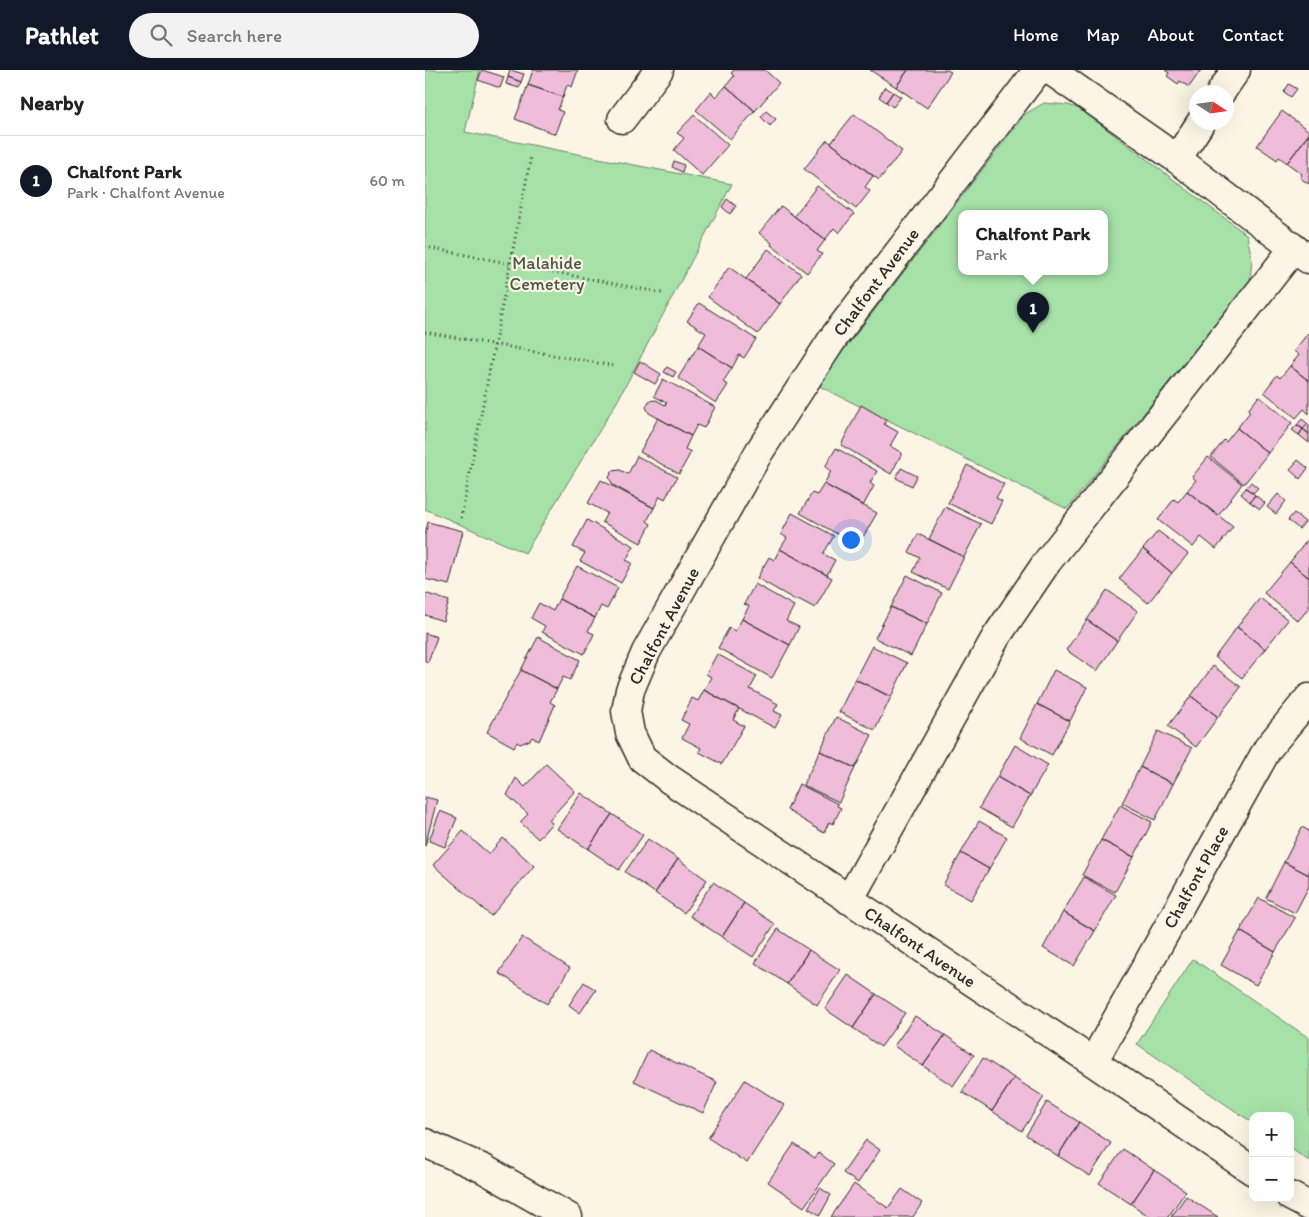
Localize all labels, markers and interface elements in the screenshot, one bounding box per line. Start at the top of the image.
search box [129,13,479,58]
text: Pathlet [25,21,99,50]
icon: search [147,21,175,49]
text: Search here [187,24,282,47]
text: Home [1013,24,1059,46]
text: Map [1087,24,1120,46]
text: About [1148,24,1194,46]
text: Contact [1222,24,1284,46]
north arrow [1189,85,1234,130]
text: Nearby [20,90,84,115]
text: Chalfont Park [67,160,182,183]
text: 1 [32,171,40,190]
text: 60 m [370,171,405,190]
text: Park · Chalfont Avenue [67,183,225,202]
popup [958,210,1108,275]
text: Chalfont Park [976,222,1090,245]
street label: Chalfont Avenue [828,224,924,340]
text: Park [976,245,1007,264]
park label: Malahide Cemetery [510,252,585,295]
pin: 1 [1017,292,1049,333]
your location [838,527,864,553]
street label: Chalfont Avenue [624,564,704,688]
street label: Chalfont Place [1159,822,1233,932]
street label: Chalfont Avenue [860,902,980,992]
map controls [1249,1112,1294,1202]
button: + [1249,1112,1294,1157]
button: − [1249,1157,1294,1202]

